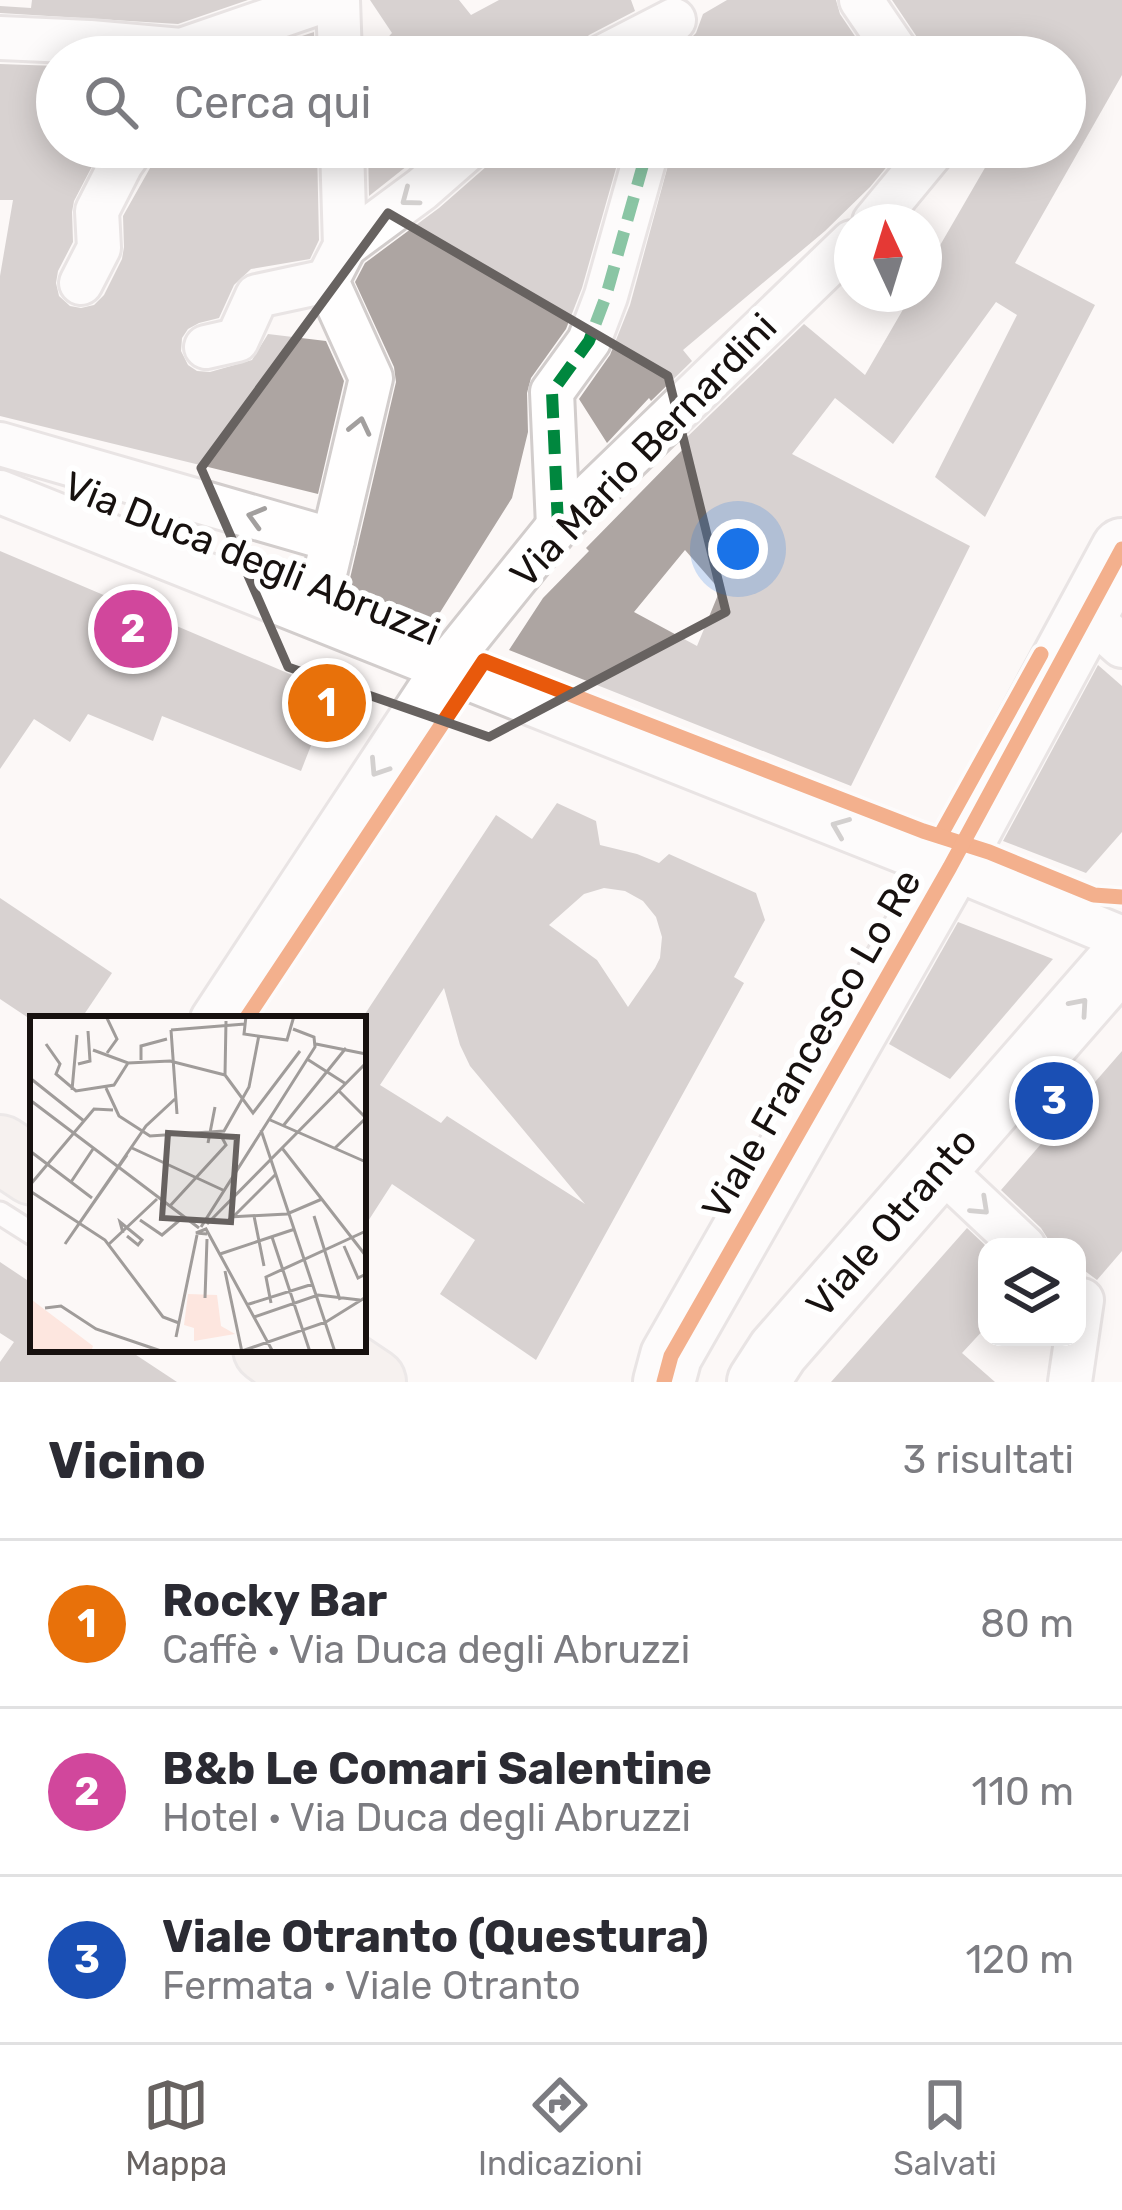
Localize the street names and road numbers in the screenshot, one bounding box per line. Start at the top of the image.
street label: Via Mario Bernardini [501,304,786,597]
street label: Via Duca degli Abruzzi [57,462,446,655]
street label: Viale Francesco Lo Re [693,861,931,1228]
street label: Viale Otranto [797,1119,987,1327]

